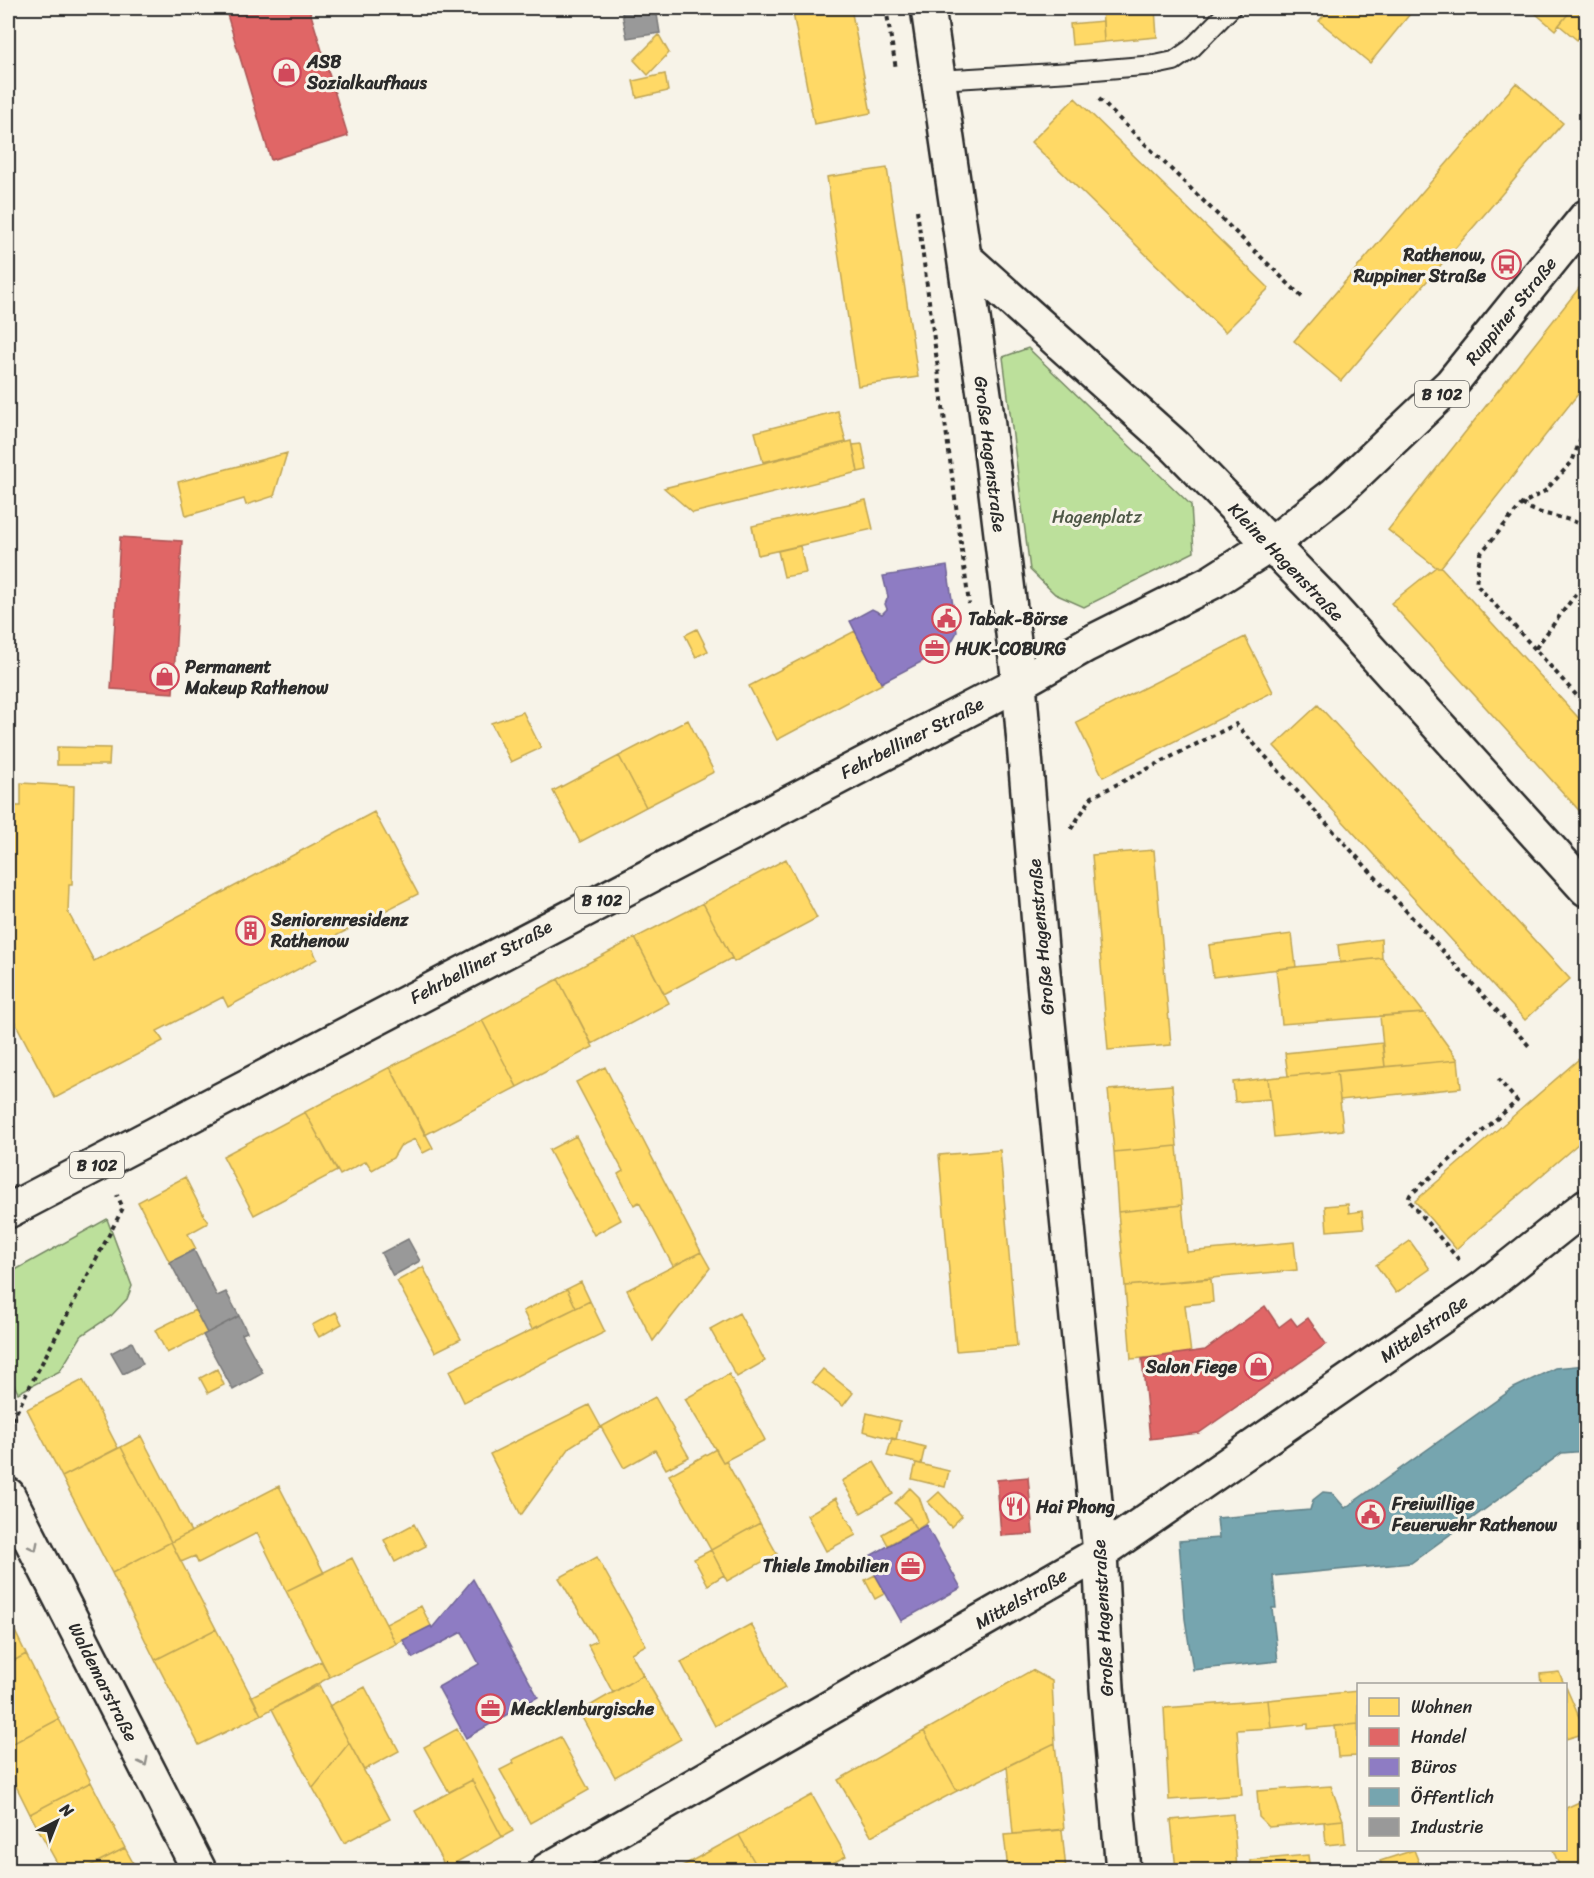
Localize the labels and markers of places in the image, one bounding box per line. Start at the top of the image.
place label: ASB Sozialkaufhaus [306,46,427,99]
shop icon: ASB Sozialkaufhaus [270,56,302,88]
place label: Rathenow, Ruppiner Straße [1353,239,1487,292]
bus stop icon: Rathenow, Ruppiner Straße [1491,249,1523,281]
public building icon: Tabak-Börse [931,603,963,635]
place label: Tabak-Börse [968,603,1069,635]
office icon: HUK-COBURG [918,633,950,665]
place label: HUK-COBURG [954,633,1066,665]
place label: Permanent Makeup Rathenow [184,651,329,704]
shop icon: Permanent Makeup Rathenow [148,661,180,693]
place label: Seniorenresidenz Rathenow [270,904,410,957]
building icon: Seniorenresidenz Rathenow [234,914,266,946]
place label: Salon Fiege [1145,1351,1238,1383]
shop icon: Salon Fiege [1242,1351,1274,1383]
place label: Freiwillige Feuerwehr Rathenow [1391,1488,1558,1541]
restaurant icon: Hai Phong [999,1491,1031,1523]
place label: Hai Phong [1035,1491,1115,1523]
public building icon: Freiwillige Feuerwehr Rathenow [1355,1498,1387,1530]
place label: Thiele Imobilien [763,1550,889,1582]
office icon: Thiele Imobilien [894,1550,926,1582]
office icon: Mecklenburgische [474,1693,506,1725]
place label: Mecklenburgische [510,1693,655,1725]

